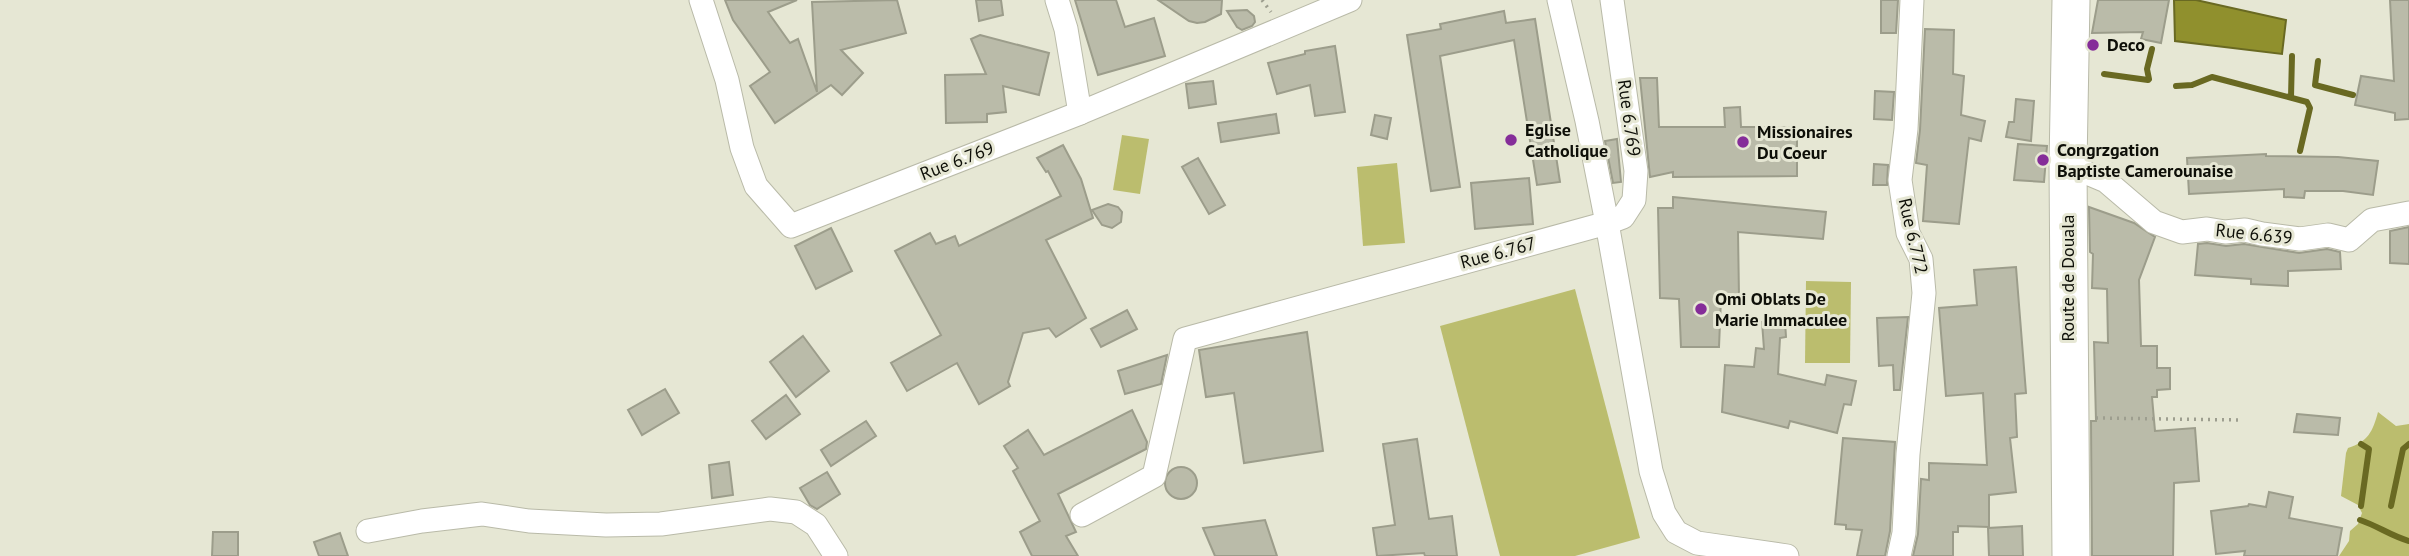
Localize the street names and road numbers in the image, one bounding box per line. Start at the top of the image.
street label: Rue 6.769 [1613,78,1646,158]
street label: Rue 6.769 [917,136,997,185]
street label: Rue 6.772 [1894,196,1933,276]
street label: Route de Douala [2056,215,2079,341]
street label: Rue 6.639 [2214,218,2294,249]
street label: Rue 6.767 [1458,231,1538,274]

